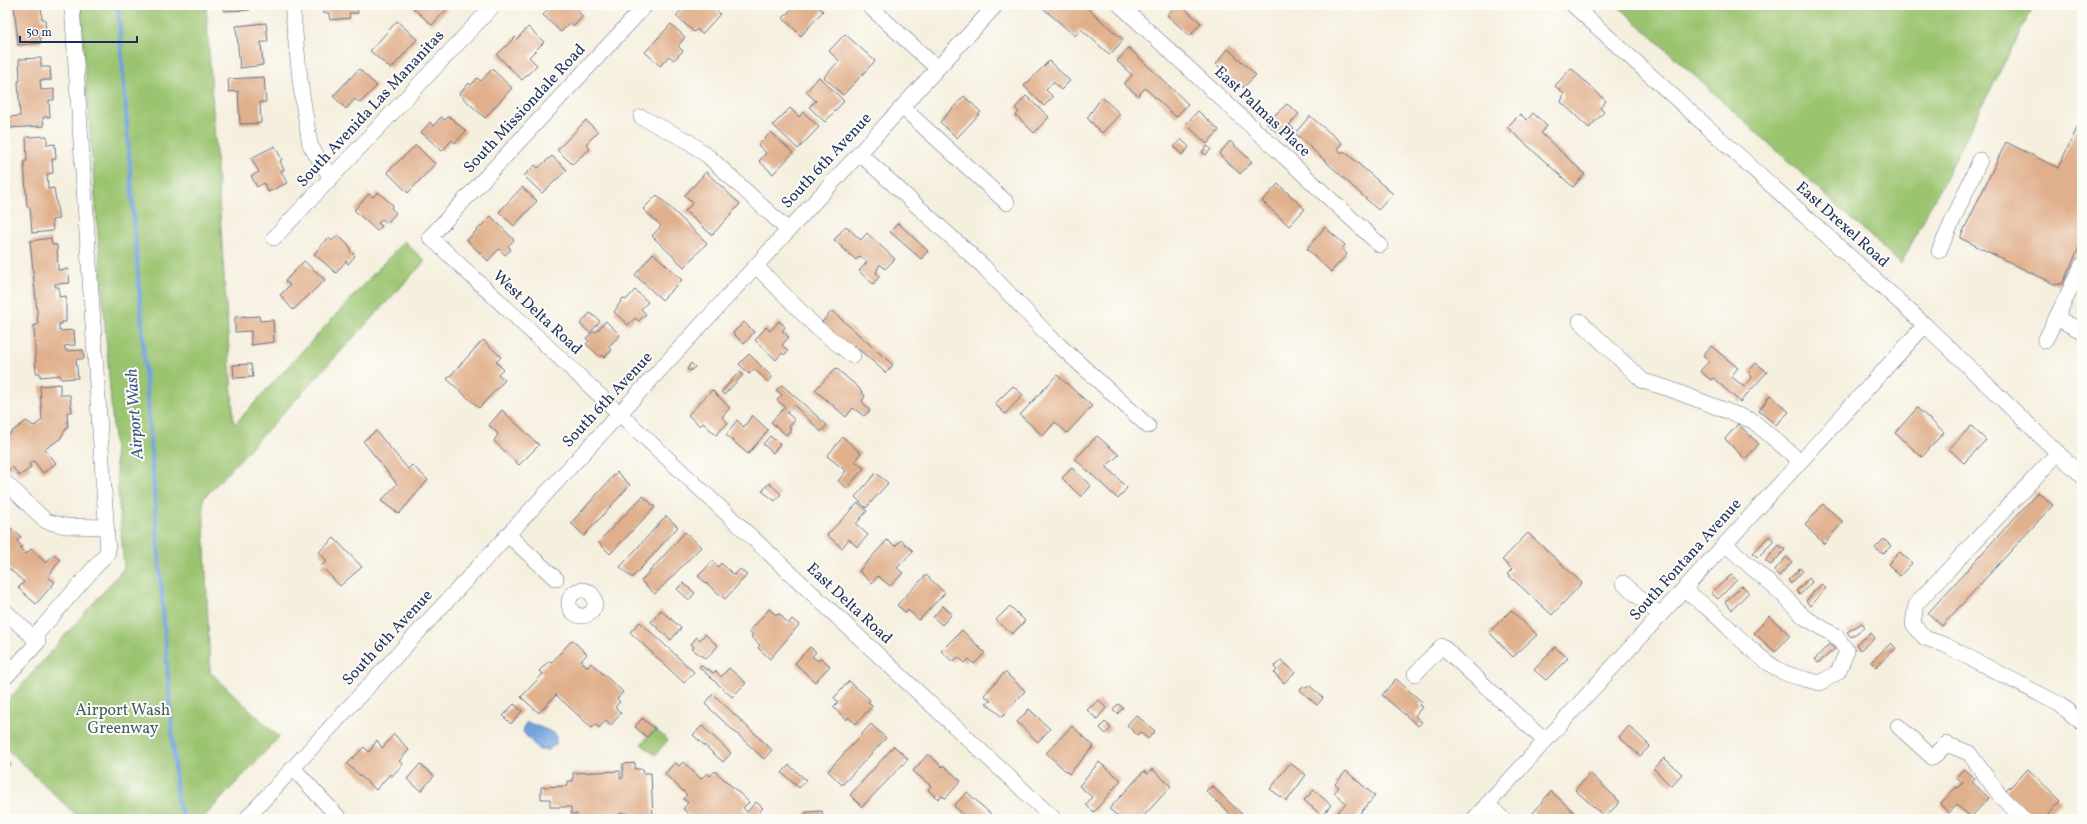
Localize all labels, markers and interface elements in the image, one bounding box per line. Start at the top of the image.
scale bar [20,18,137,44]
text: 50 m [26,25,52,41]
street label: South Avenida Las Mananitas [292,25,450,192]
street label: South Missiondale Road [459,39,591,179]
street label: East Palmas Place [1209,62,1315,162]
street label: South 6th Avenue [777,108,877,214]
street label: East Drexel Road [1790,177,1894,273]
street label: West Delta Road [487,266,587,360]
street label: South 6th Avenue [558,347,658,453]
water label: Airport Wash [120,368,150,461]
street label: South Fontana Avenue [1625,494,1747,626]
street label: East Delta Road [801,558,897,650]
street label: South 6th Avenue [338,585,438,691]
park label: Airport Wash Greenway [76,700,170,740]

